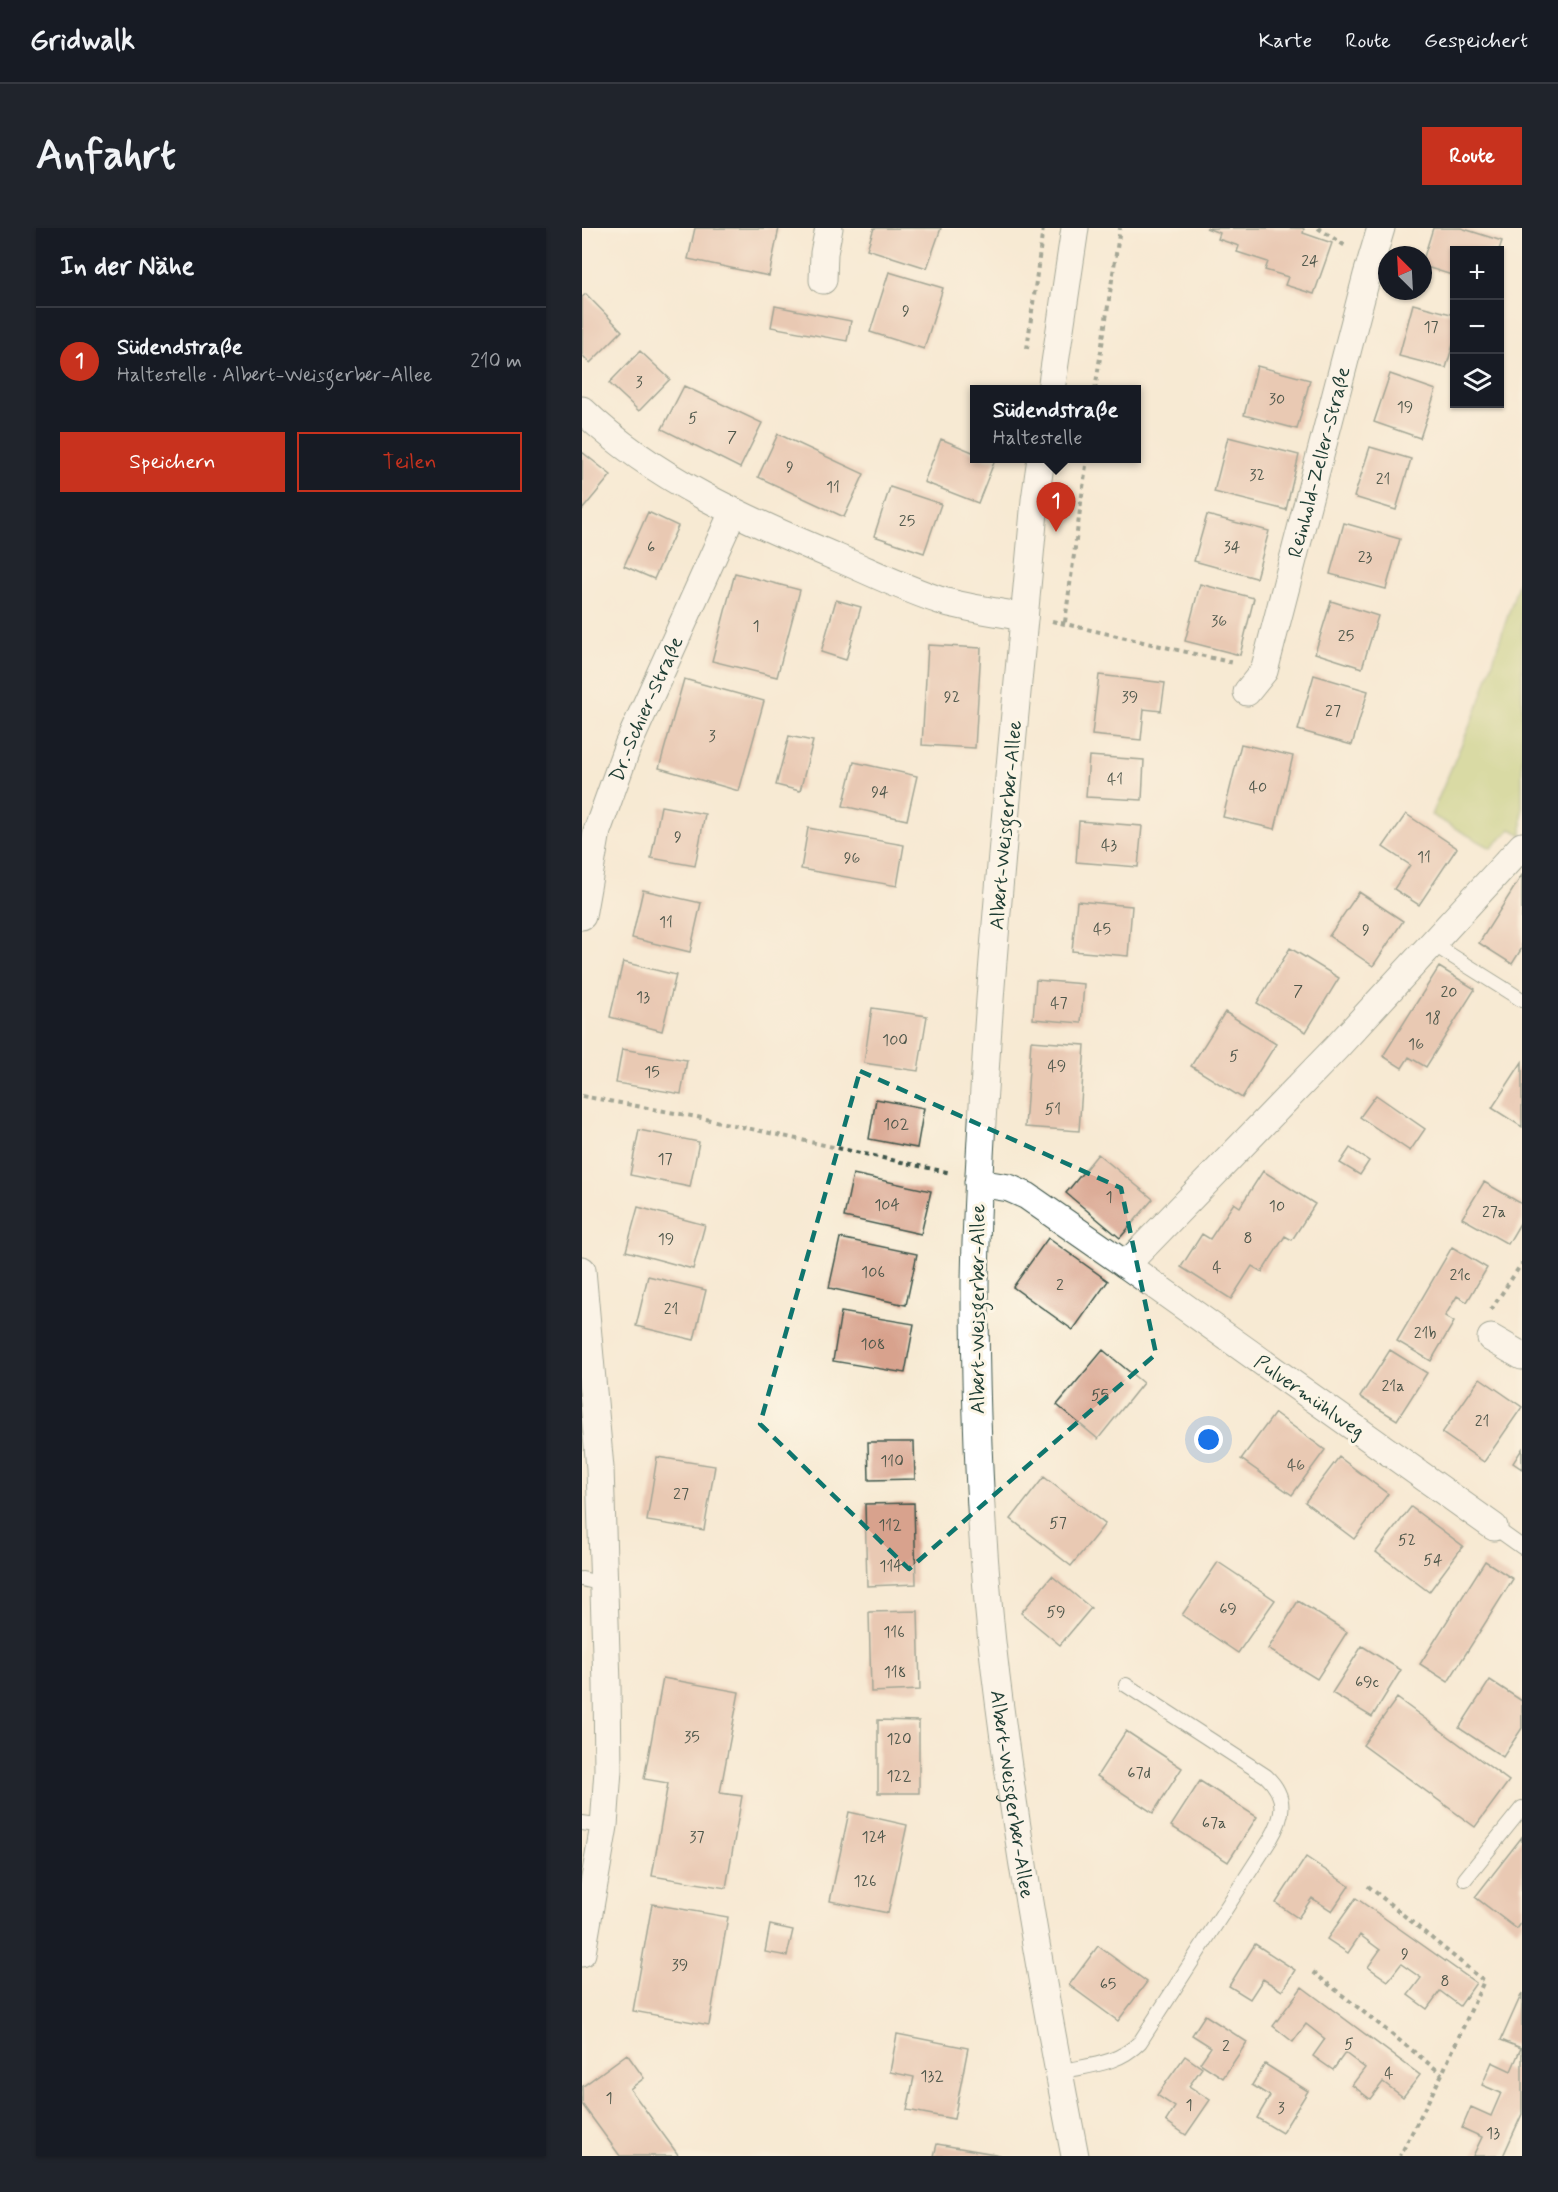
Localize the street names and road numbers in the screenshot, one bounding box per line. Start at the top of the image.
street label: Reinhold-Zeller-Straße [1282,364,1358,561]
street label: Dr.-Schier-Straße [604,632,690,786]
street label: Albert-Weisgerber-Allee [984,719,1031,931]
street label: Albert-Weisgerber-Allee [965,1204,994,1414]
street label: Pulvermühlweg [1248,1349,1370,1445]
street label: Albert-Weisgerber-Allee [983,1689,1040,1901]

